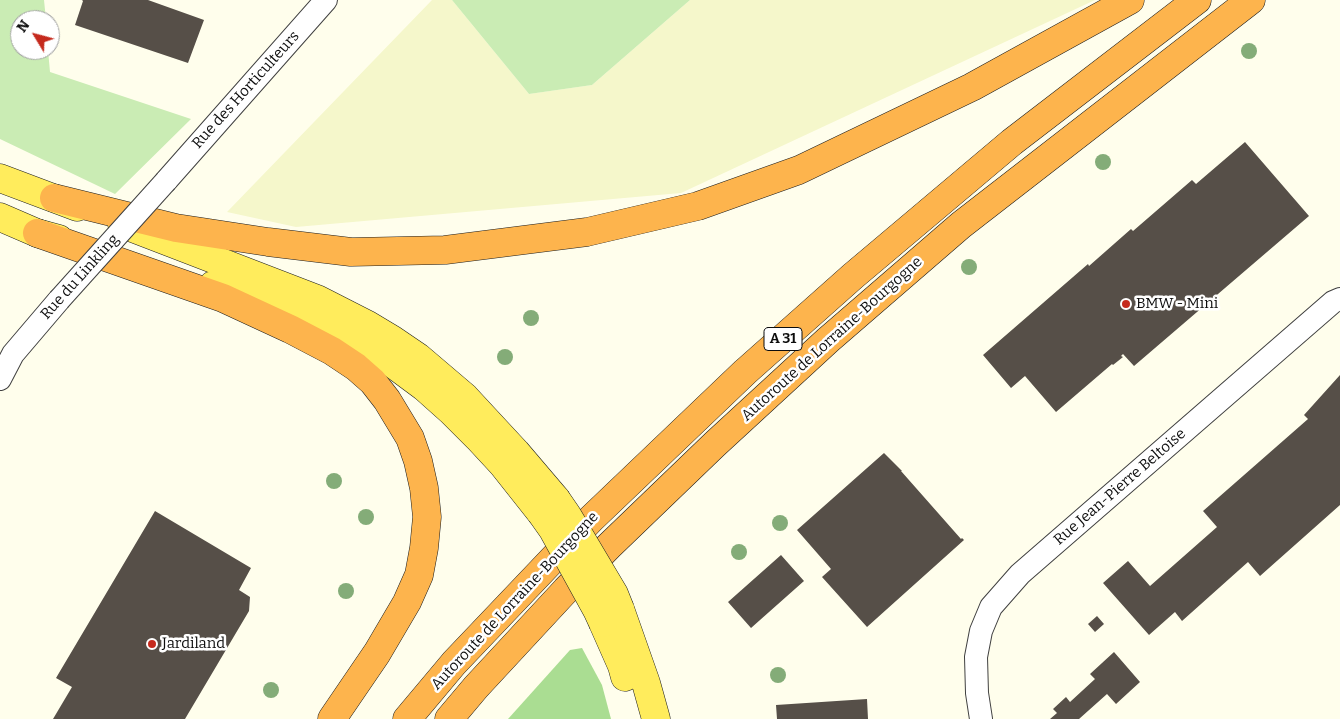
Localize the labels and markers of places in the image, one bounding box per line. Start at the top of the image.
place label: BMW - Mini [1136,295,1218,313]
marker: BMW - Mini [1120,298,1132,310]
place label: Jardiland [162,635,225,653]
marker: Jardiland [146,638,158,650]

